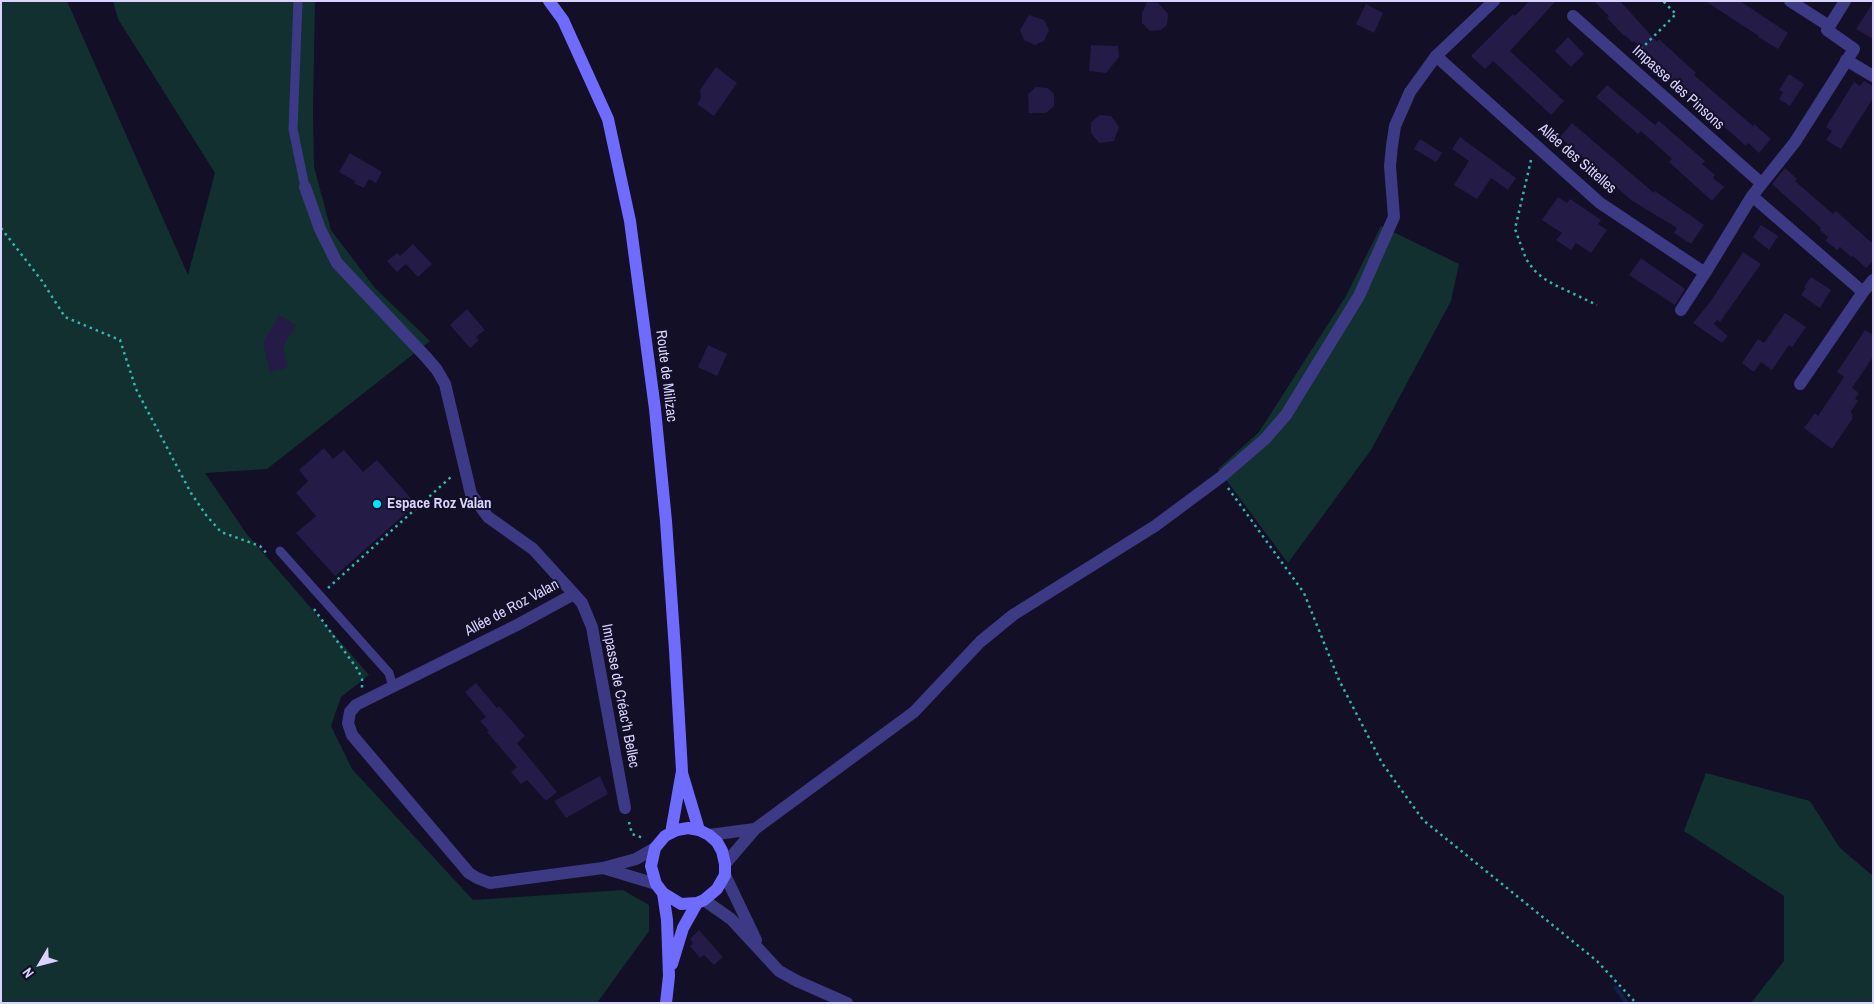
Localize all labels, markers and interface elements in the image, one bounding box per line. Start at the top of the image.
street label: Impasse des Pinsons [1628,42,1728,134]
street label: Allée des Sittelles [1534,120,1620,198]
street label: Route de Milizac [651,329,681,423]
place label: Espace Roz Valan [387,495,492,513]
marker: Espace Roz Valan [371,498,383,510]
street label: Allée de Roz Valan [462,576,562,640]
street label: Impasse de Créac’h Bellec [597,622,643,770]
north arrow [15,939,65,989]
text: N [18,964,38,982]

